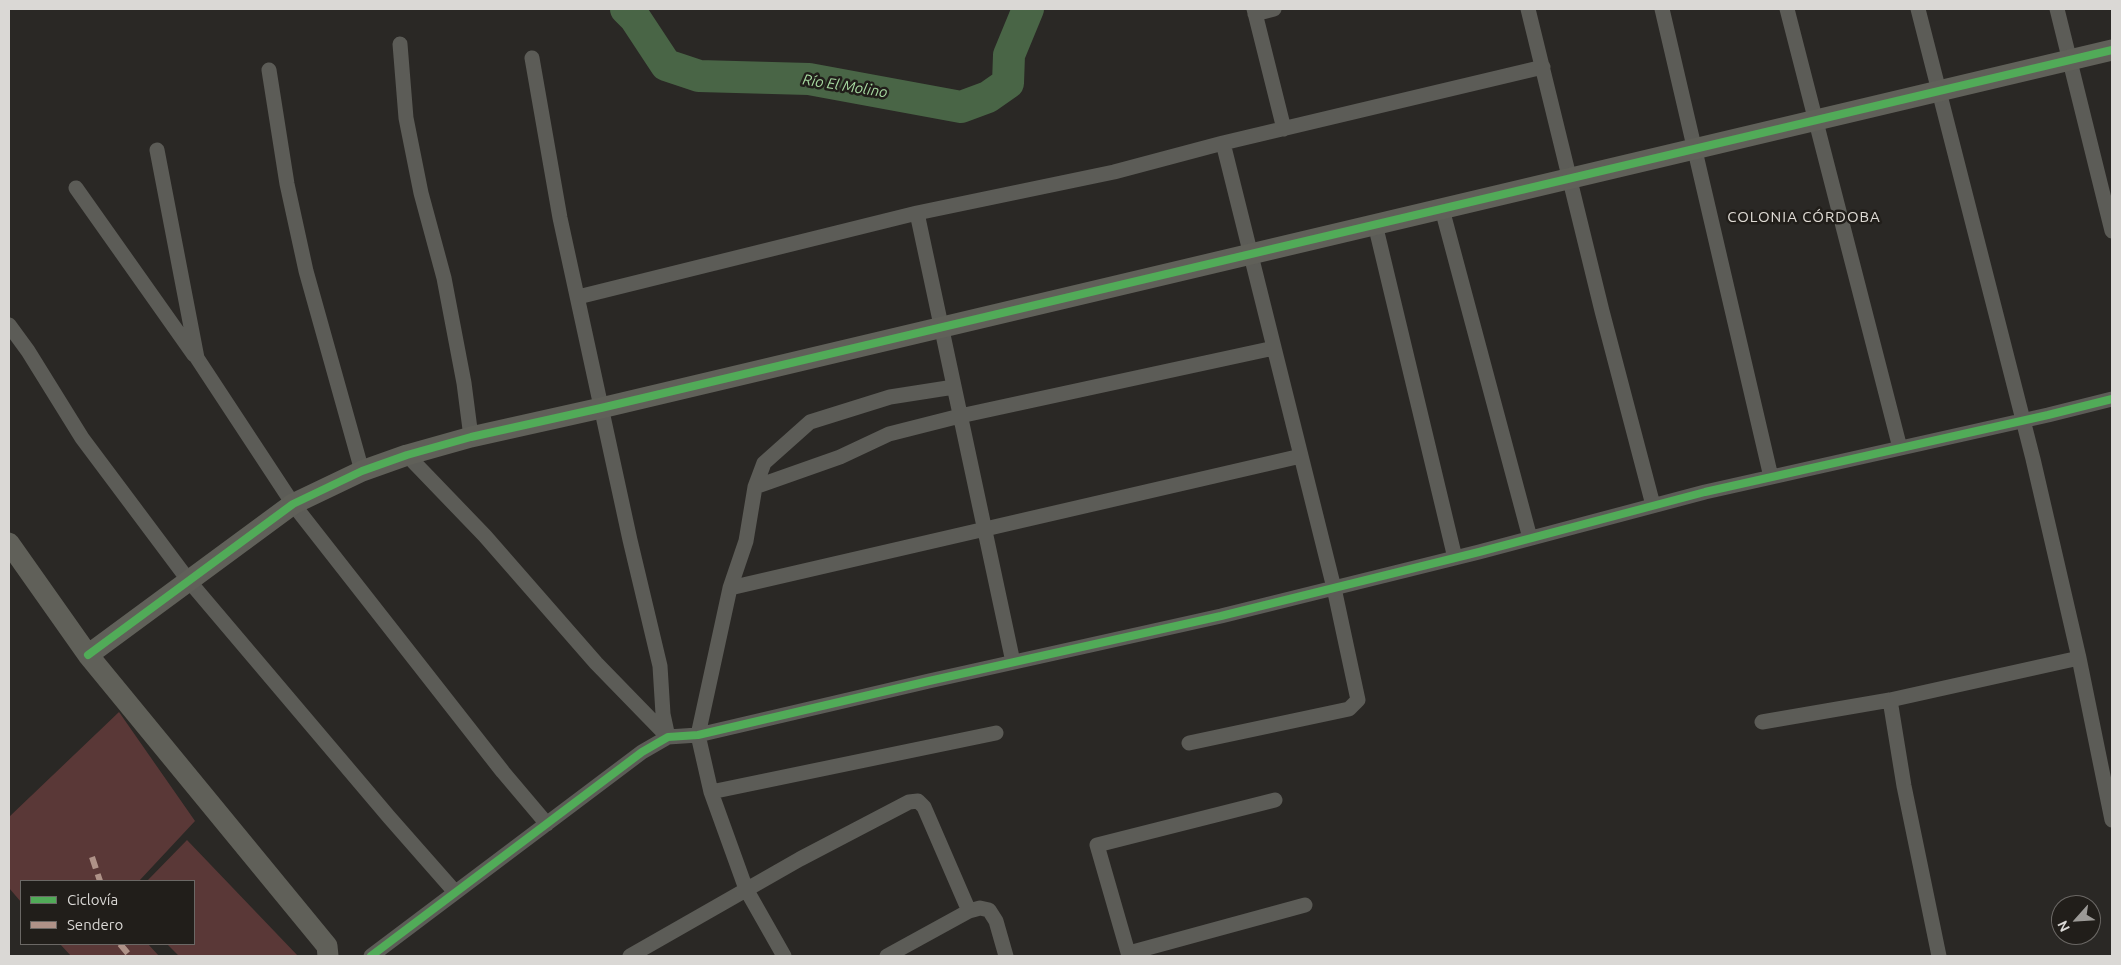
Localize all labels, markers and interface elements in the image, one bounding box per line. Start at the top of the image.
water label: Río El Molino [801,70,889,102]
district label: COLONIA CÓRDOBA [1725,208,1883,226]
legend [20,880,195,945]
text: Ciclovía [67,891,118,908]
north arrow [2051,895,2101,945]
text: Sendero [67,916,123,933]
text: N [2054,918,2073,934]

